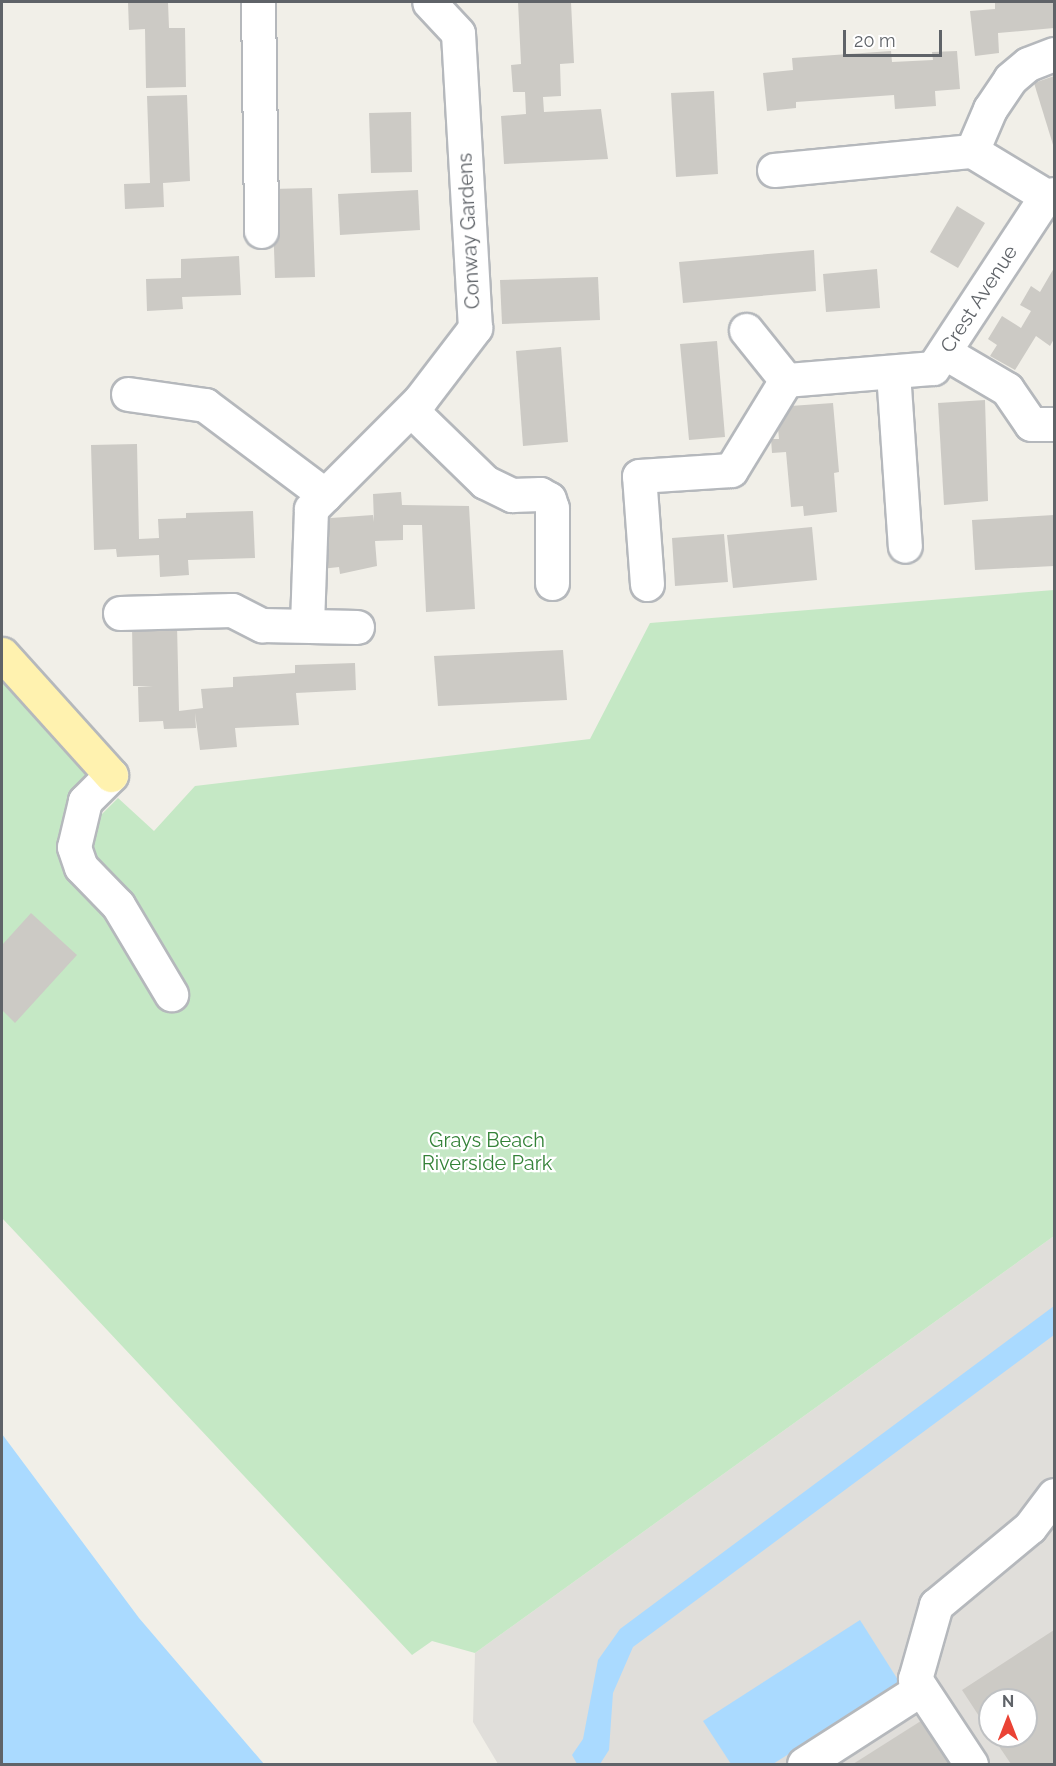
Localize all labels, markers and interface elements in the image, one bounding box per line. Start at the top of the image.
scale bar [846,18,945,56]
text: 20 m [854,30,896,51]
street label: Conway Gardens [453,152,485,310]
street label: Crest Avenue [935,241,1023,357]
park label: Grays Beach Riverside Park [422,1129,552,1176]
north arrow [978,1688,1038,1748]
text: N [1002,1692,1014,1711]

